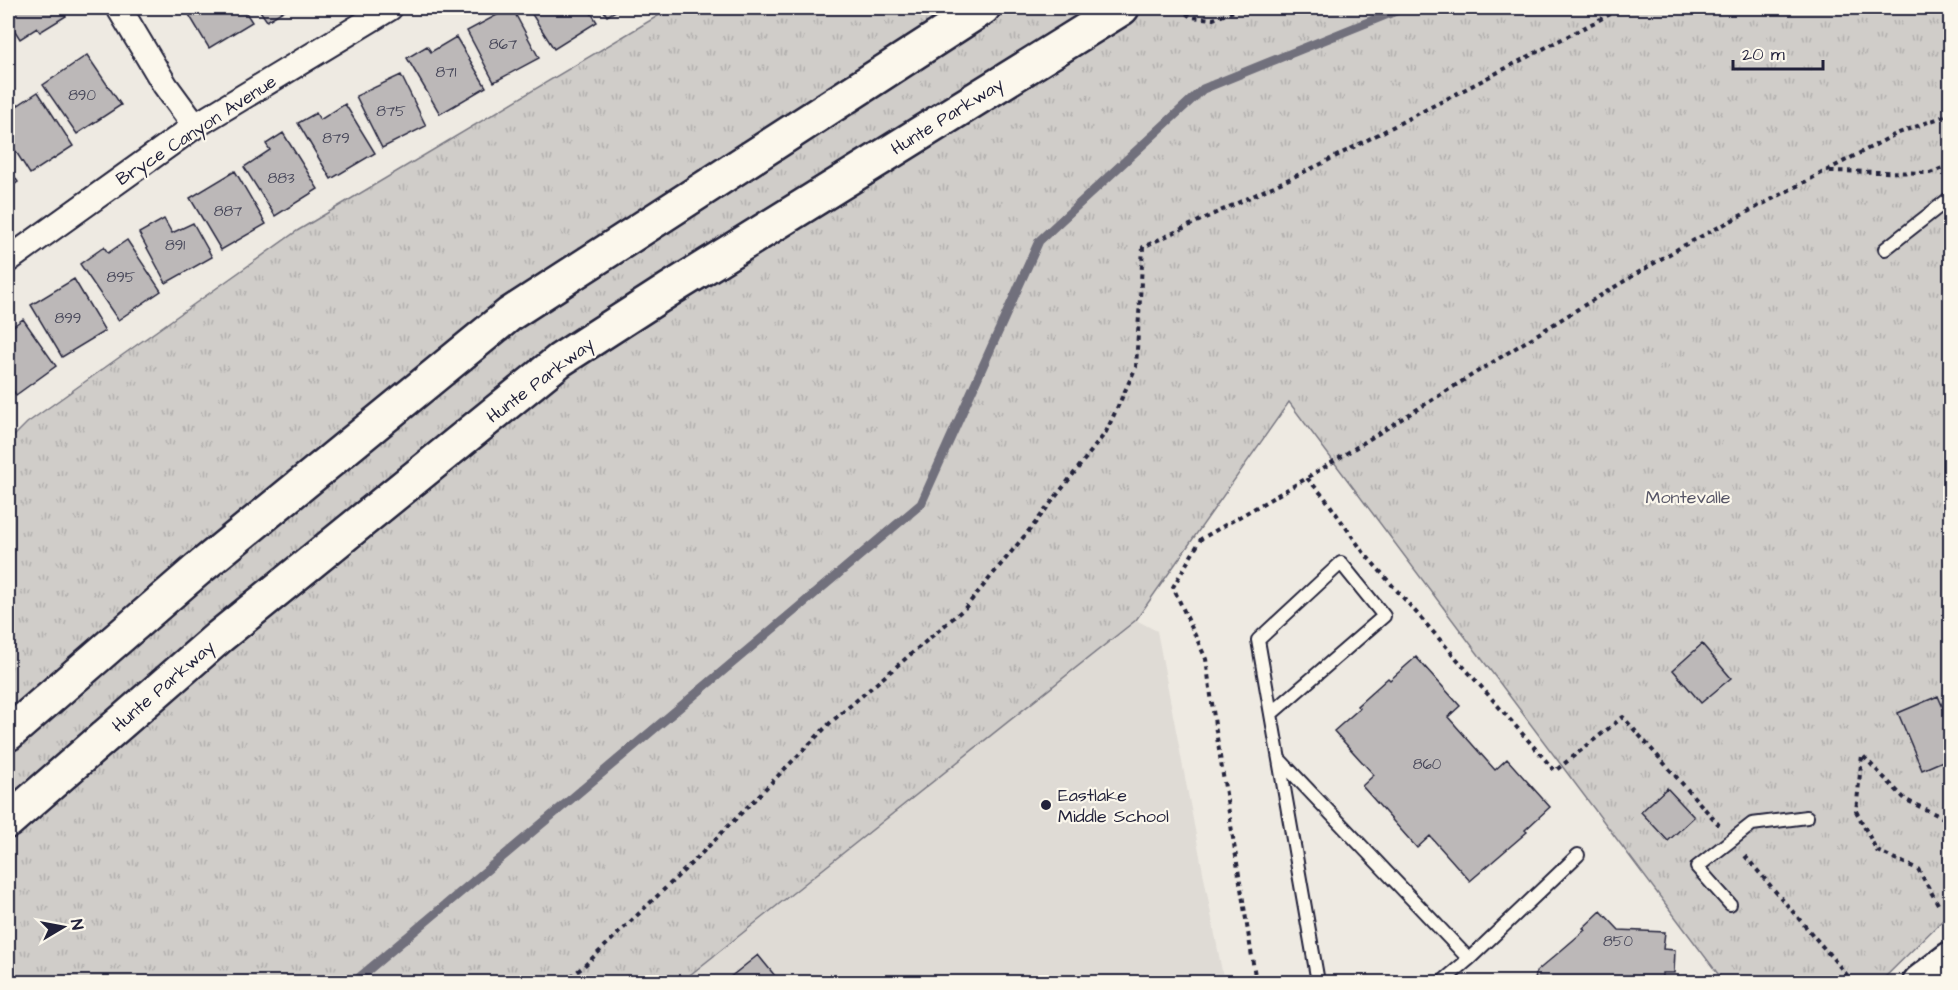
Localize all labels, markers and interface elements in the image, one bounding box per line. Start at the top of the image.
scale bar [1733,33,1823,71]
house number: 867 [489,34,517,55]
text: 20 m [1742,42,1785,67]
house number: 871 [436,62,457,83]
street label: Bryce Canyon Avenue [111,69,282,193]
street label: Hunte Parkway [886,72,1009,162]
house number: 890 [68,85,96,106]
house number: 875 [376,101,406,122]
house number: 879 [322,128,350,149]
house number: 883 [267,168,295,189]
house number: 887 [214,201,242,222]
house number: 891 [165,235,185,256]
house number: 895 [107,267,136,288]
house number: 899 [55,308,81,329]
street label: Hunte Parkway [481,332,600,430]
park label: Montevalle [1646,485,1731,510]
street label: Hunte Parkway [107,635,221,739]
house number: 860 [1413,754,1442,775]
place label: Eastlake Middle School [1058,783,1169,829]
marker: Eastlake Middle School [1039,798,1053,812]
north arrow [33,897,93,957]
text: N [65,918,88,931]
house number: 850 [1603,931,1633,952]

